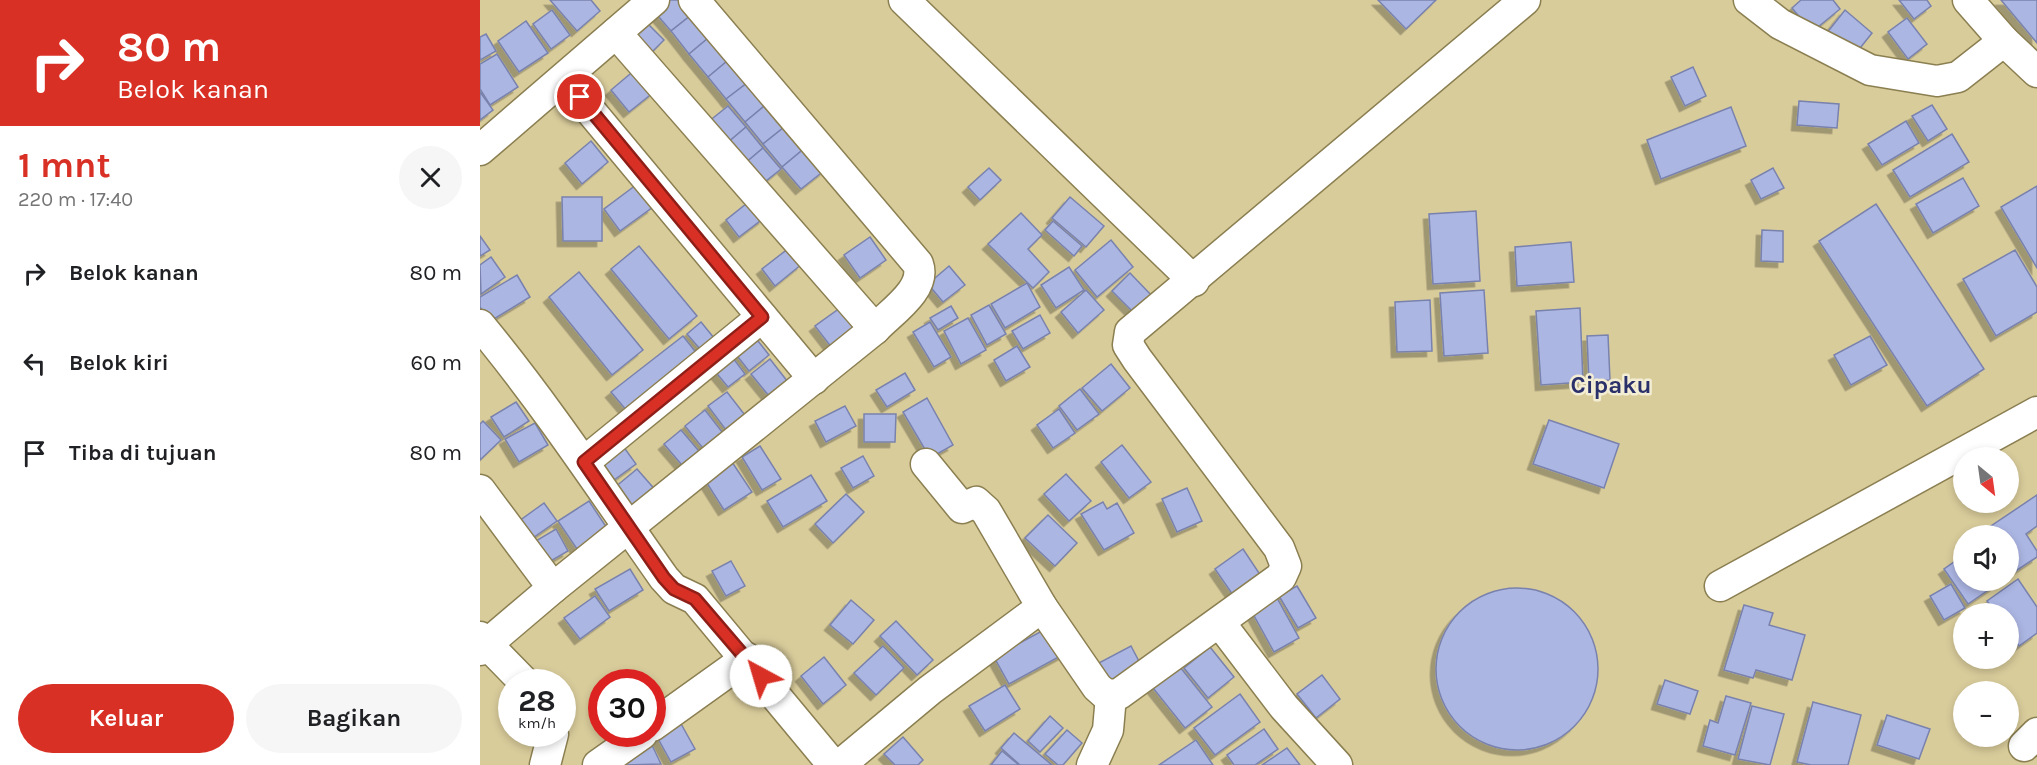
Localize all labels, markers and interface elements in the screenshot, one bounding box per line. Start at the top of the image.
text: 80 m [117,22,221,72]
icon: right [18,24,96,102]
pin [554,71,605,122]
text: Belok kanan [117,73,269,105]
icon: arrive [563,80,596,113]
text: 1 mnt [18,144,111,186]
button: close [399,146,462,209]
text: 220 m · 17:40 [18,188,133,211]
icon: right [18,257,51,290]
text: Belok kanan [69,260,199,286]
text: 80 m [410,260,462,286]
icon: left [18,347,51,380]
text: Belok kiri [69,350,169,376]
text: 60 m [411,350,462,376]
district label: Cipaku [1570,371,1652,399]
icon: arrive [18,437,51,470]
text: Tiba di tujuan [69,440,216,466]
text: 80 m [410,440,462,466]
north arrow [1953,447,2019,513]
map controls [1953,447,2019,747]
button: sound [1953,525,2019,591]
button: + [1953,603,2019,669]
position arrow [729,644,793,708]
speed limit sign: 30 [588,669,666,747]
button: − [1953,681,2019,747]
text: 28 [518,683,556,719]
button: Keluar [18,684,234,753]
button: Bagikan [246,684,462,753]
text: km/h [518,714,556,732]

